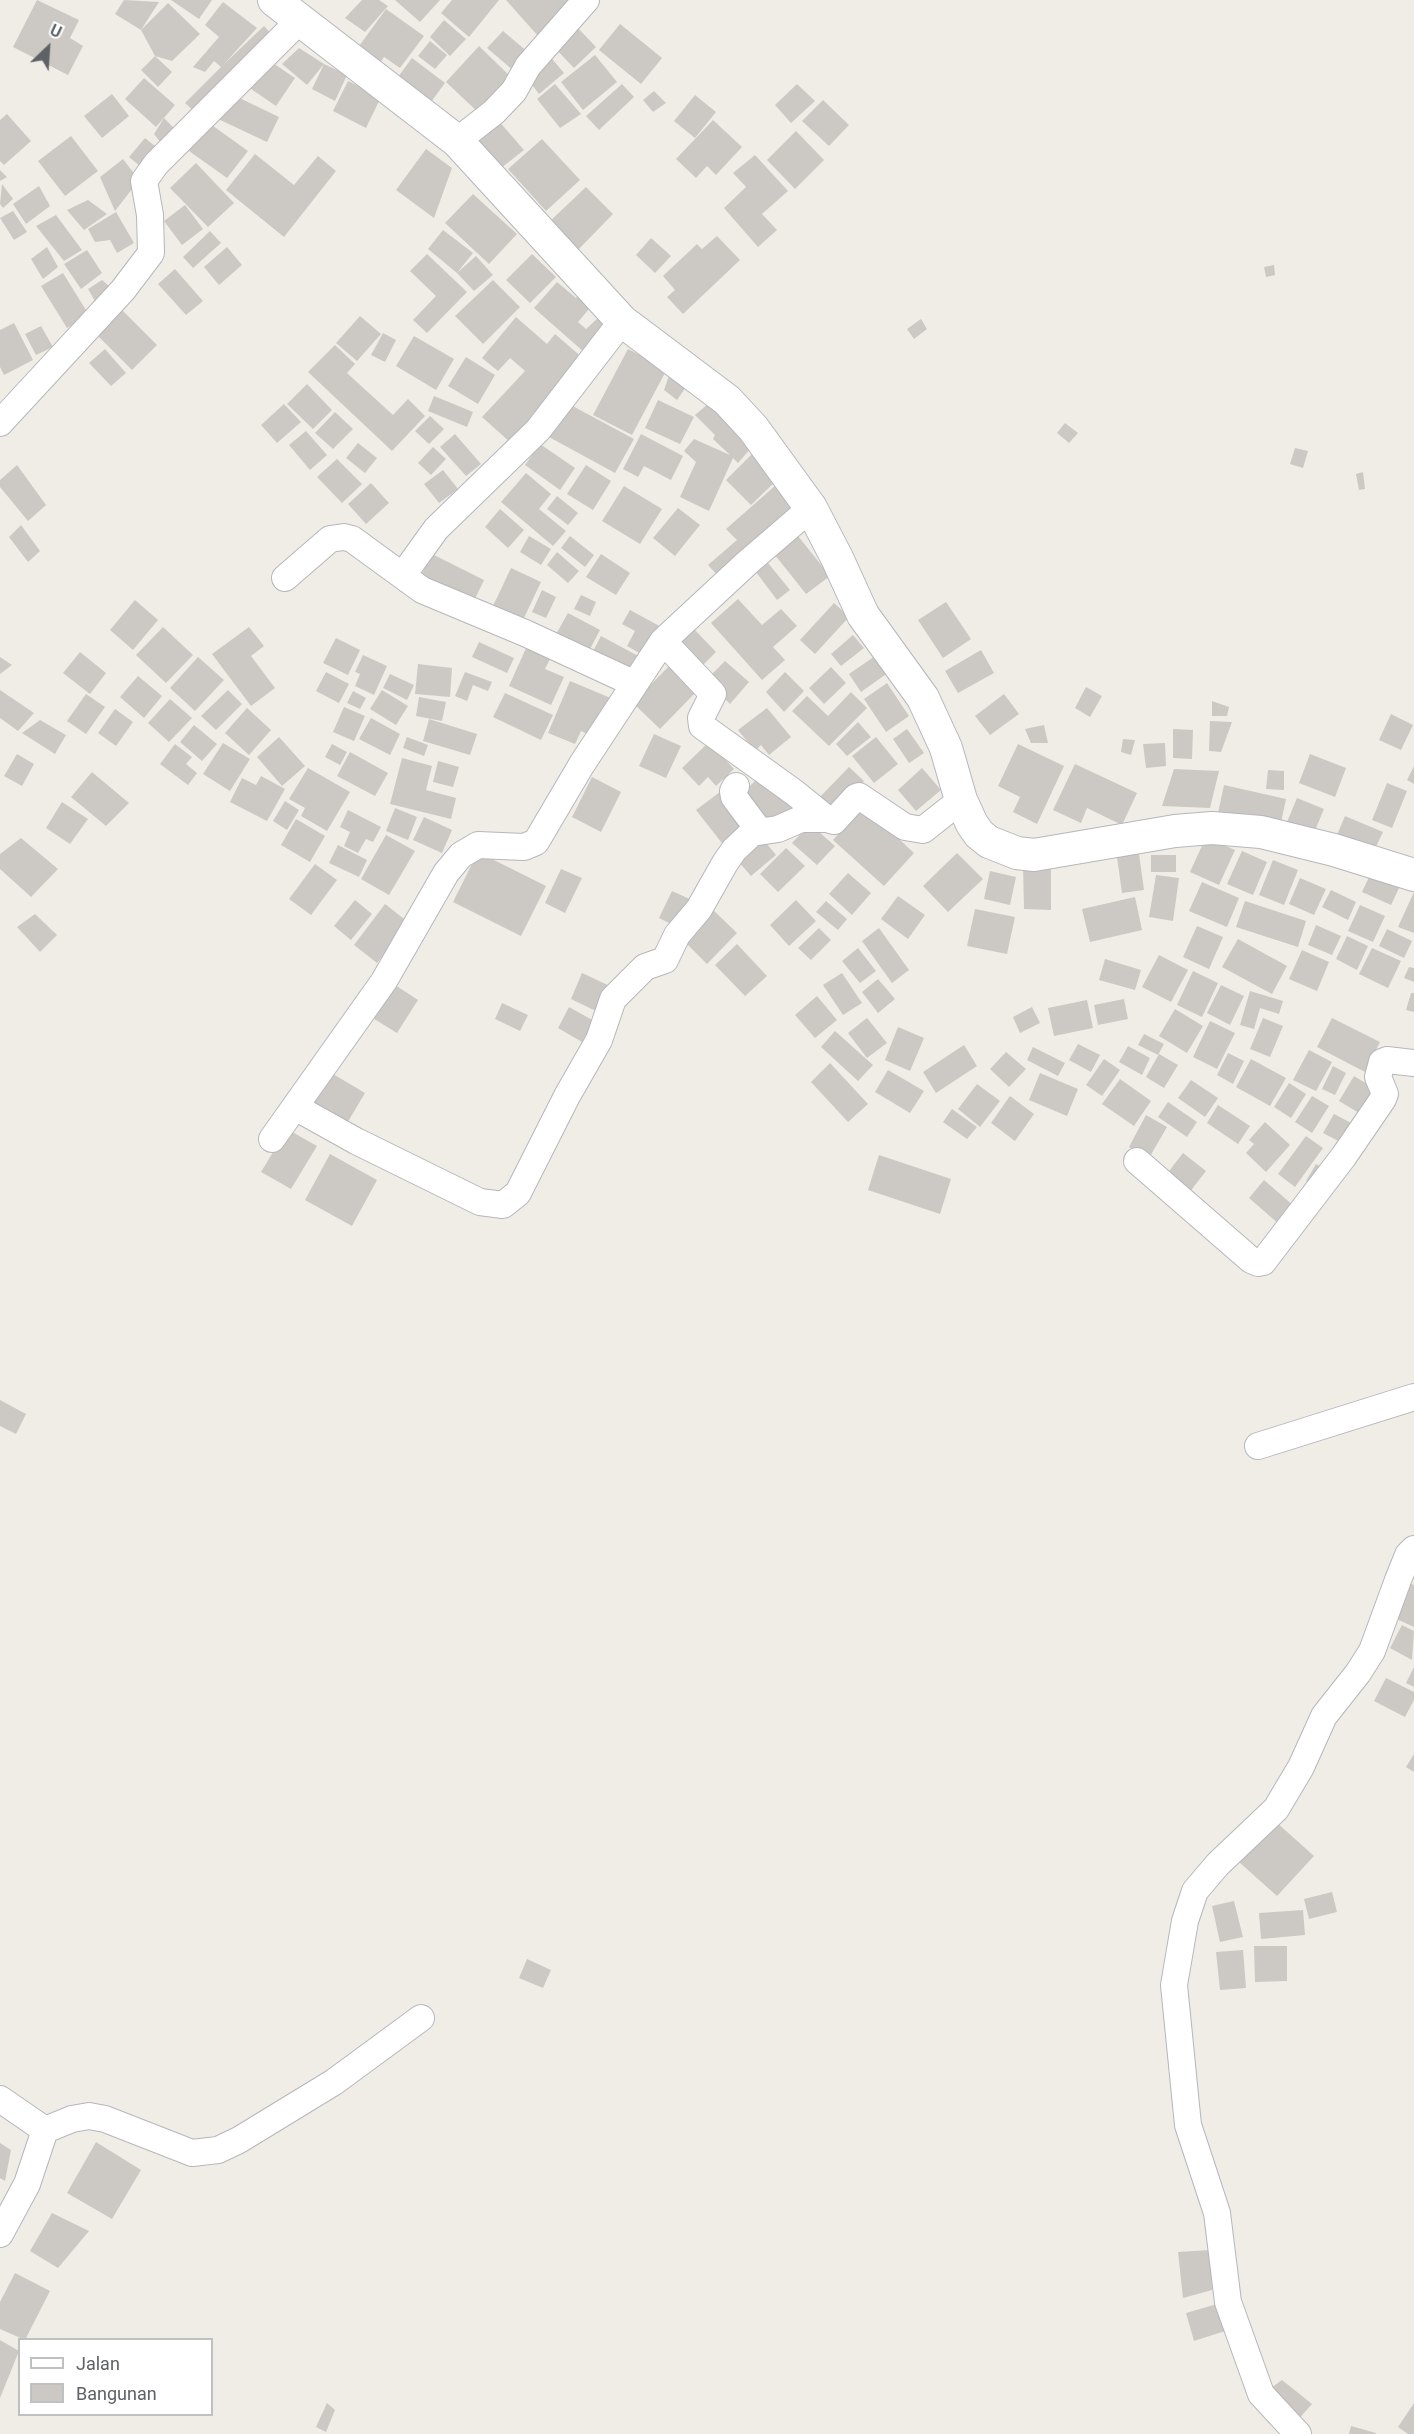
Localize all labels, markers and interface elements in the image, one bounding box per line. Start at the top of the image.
north arrow [18,18,78,78]
text: U [47,20,65,42]
legend [18,2338,213,2416]
text: Jalan [76,2353,120,2374]
text: Bangunan [76,2383,157,2404]

